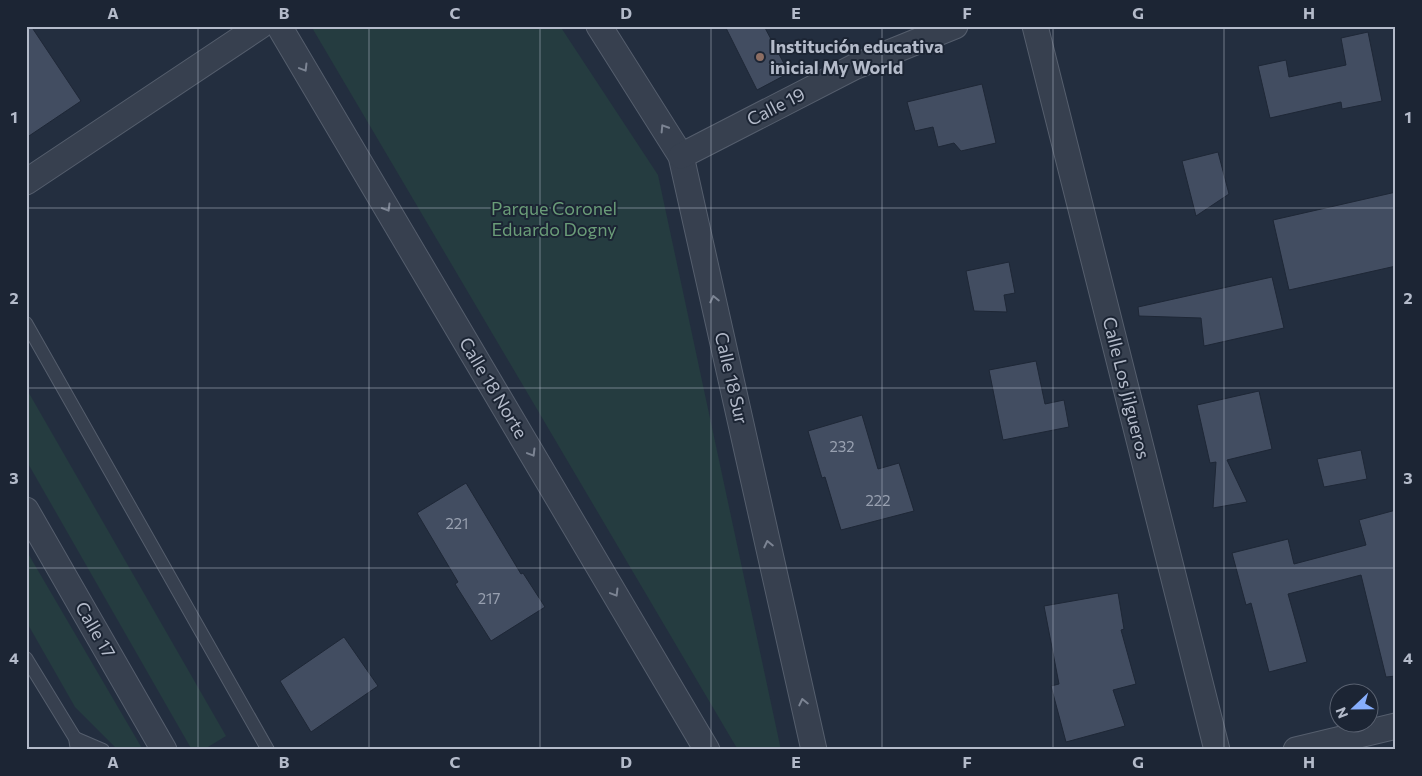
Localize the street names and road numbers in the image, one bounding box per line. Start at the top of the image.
street label: Calle 19 [743,82,808,130]
street label: Calle Los Jilgueros [1099,314,1155,461]
street label: Calle 18 Sur [711,330,753,426]
street label: Calle 18 Norte [455,333,533,442]
street label: Calle 17 [71,598,121,661]

